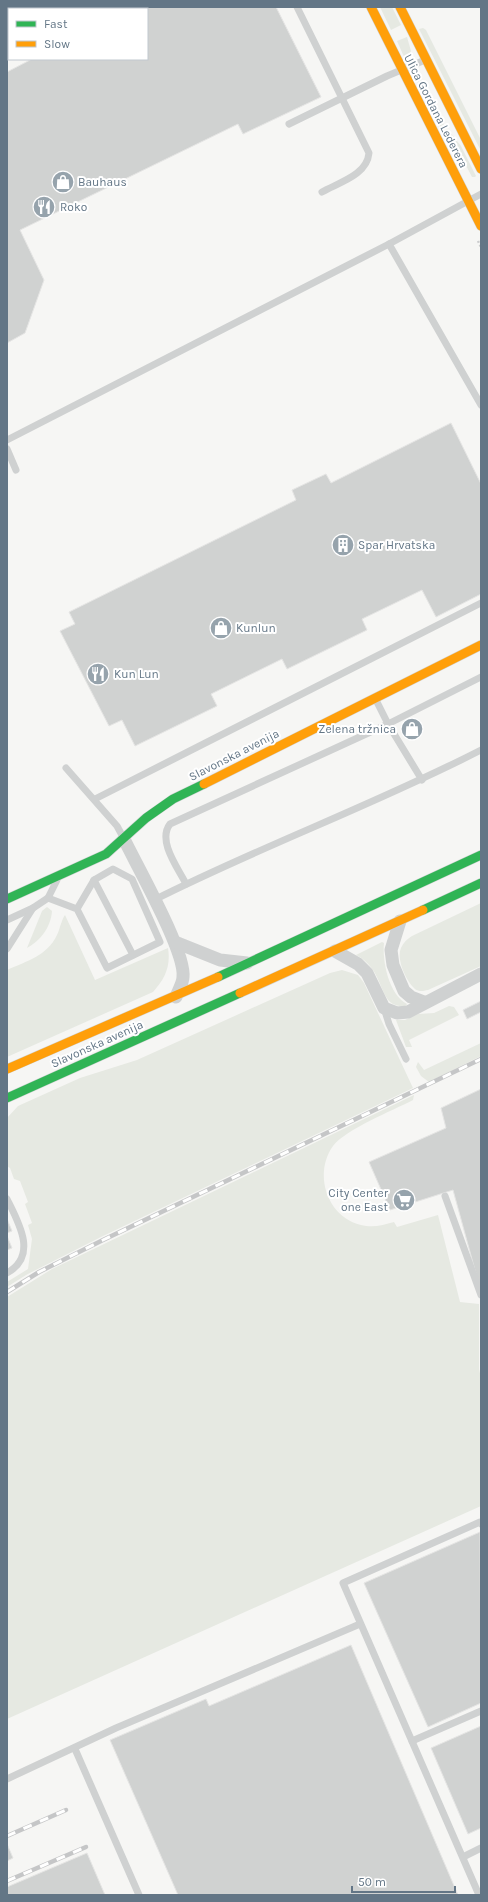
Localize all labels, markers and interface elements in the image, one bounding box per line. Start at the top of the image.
legend [8,8,148,60]
text: Fast [44,17,68,31]
text: Slow [44,37,70,51]
street label: Ulica Gordana Lederera [401,52,471,170]
shop icon: Bauhaus [50,169,76,195]
place label: Bauhaus [78,175,127,189]
restaurant icon: Roko [31,194,57,220]
place label: Roko [60,200,87,214]
building icon: Spar Hrvatska [330,532,356,558]
place label: Spar Hrvatska [358,538,435,552]
shop icon: Kunlun [208,615,234,641]
place label: Kunlun [236,621,276,635]
restaurant icon: Kun Lun [85,661,111,687]
place label: Kun Lun [114,667,159,681]
shop icon: Zelena tržnica [399,716,425,742]
place label: Zelena tržnica [318,722,396,736]
street label: Slavonska avenija [186,726,282,784]
street label: Slavonska avenija [49,1017,145,1071]
place label: City Center one East [328,1186,389,1214]
supermarket icon: City Center one East [391,1187,417,1213]
scale bar [352,1868,455,1894]
text: 50 m [358,1875,386,1889]

